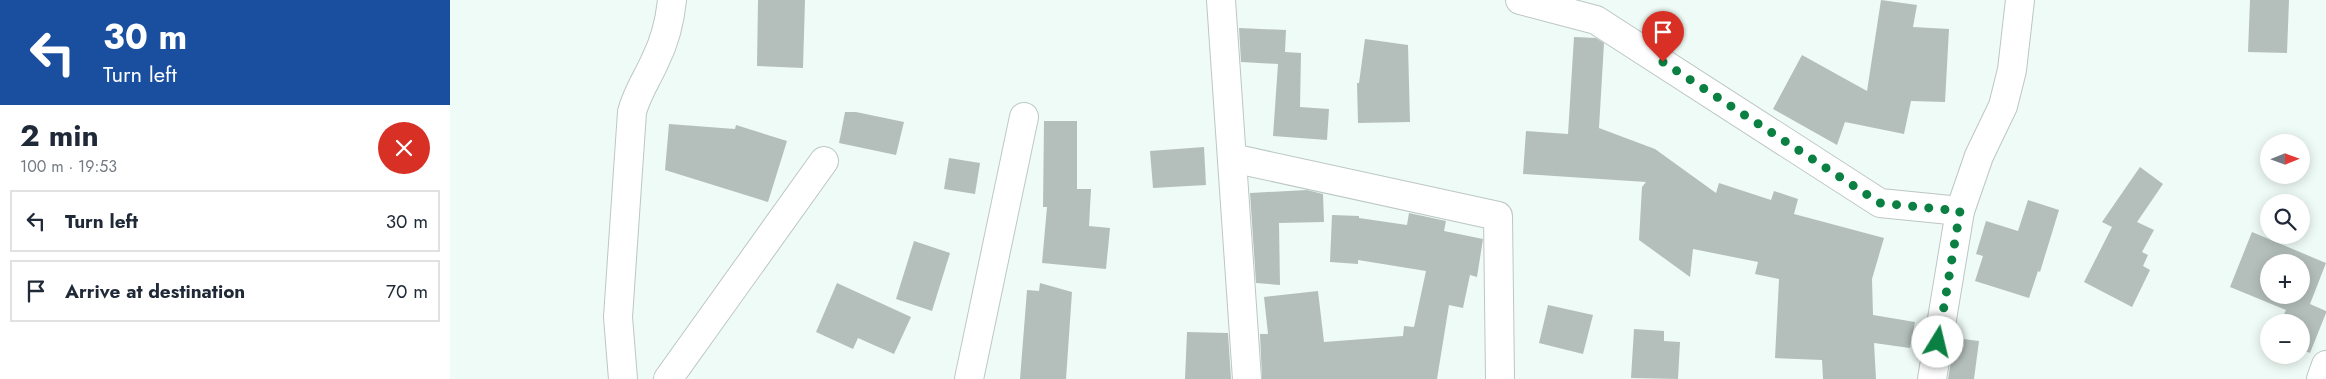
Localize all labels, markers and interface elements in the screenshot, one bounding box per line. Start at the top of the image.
pin [1642,11,1684,62]
text: 30 m [103,12,187,62]
icon: arrive [1649,18,1677,46]
icon: left [20,20,85,85]
text: Turn left [103,58,177,90]
text: 2 min [20,114,99,157]
button: close [378,122,430,174]
north arrow [2260,134,2310,184]
map controls [2260,134,2310,364]
text: 100 m · 19:53 [20,155,117,178]
button: search [2260,194,2310,244]
icon: left [22,207,50,235]
text: Turn left [65,208,138,235]
text: 30 m [386,208,428,235]
button: + [2260,254,2310,304]
icon: arrive [22,277,50,305]
text: Arrive at destination [65,278,245,305]
text: 70 m [386,278,428,305]
button: − [2260,314,2310,364]
position arrow [1911,315,1963,367]

